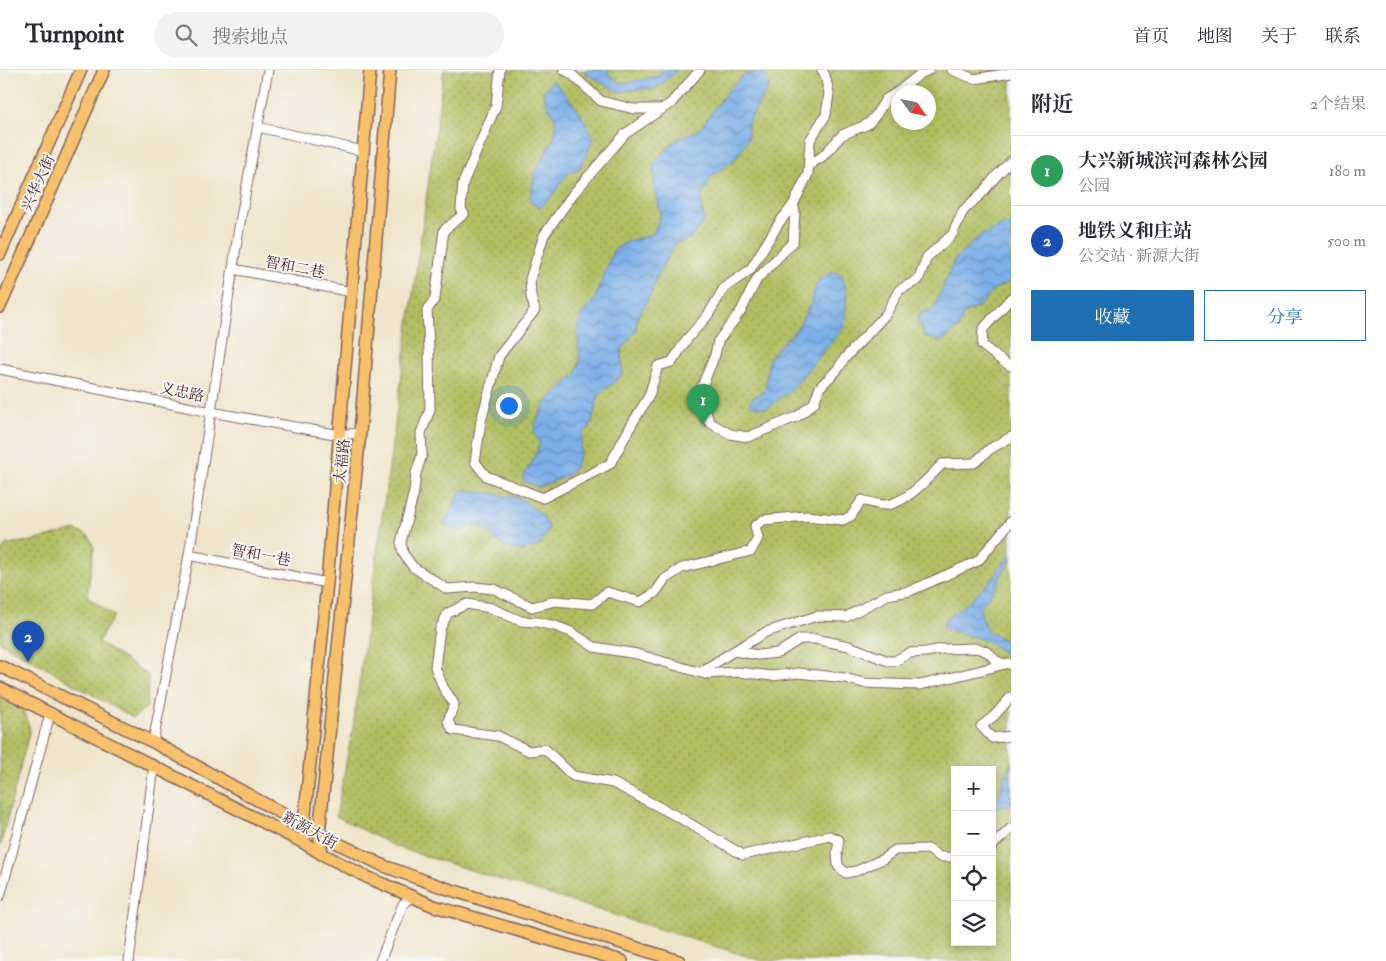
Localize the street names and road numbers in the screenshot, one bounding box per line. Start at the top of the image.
street label: 兴华大街 [18,152,59,214]
street label: 智和二巷 [264,252,326,283]
street label: 义忠路 [158,379,206,406]
street label: 太福路 [331,438,354,484]
street label: 智和一巷 [230,540,292,571]
street label: 新源大街 [279,808,341,853]

